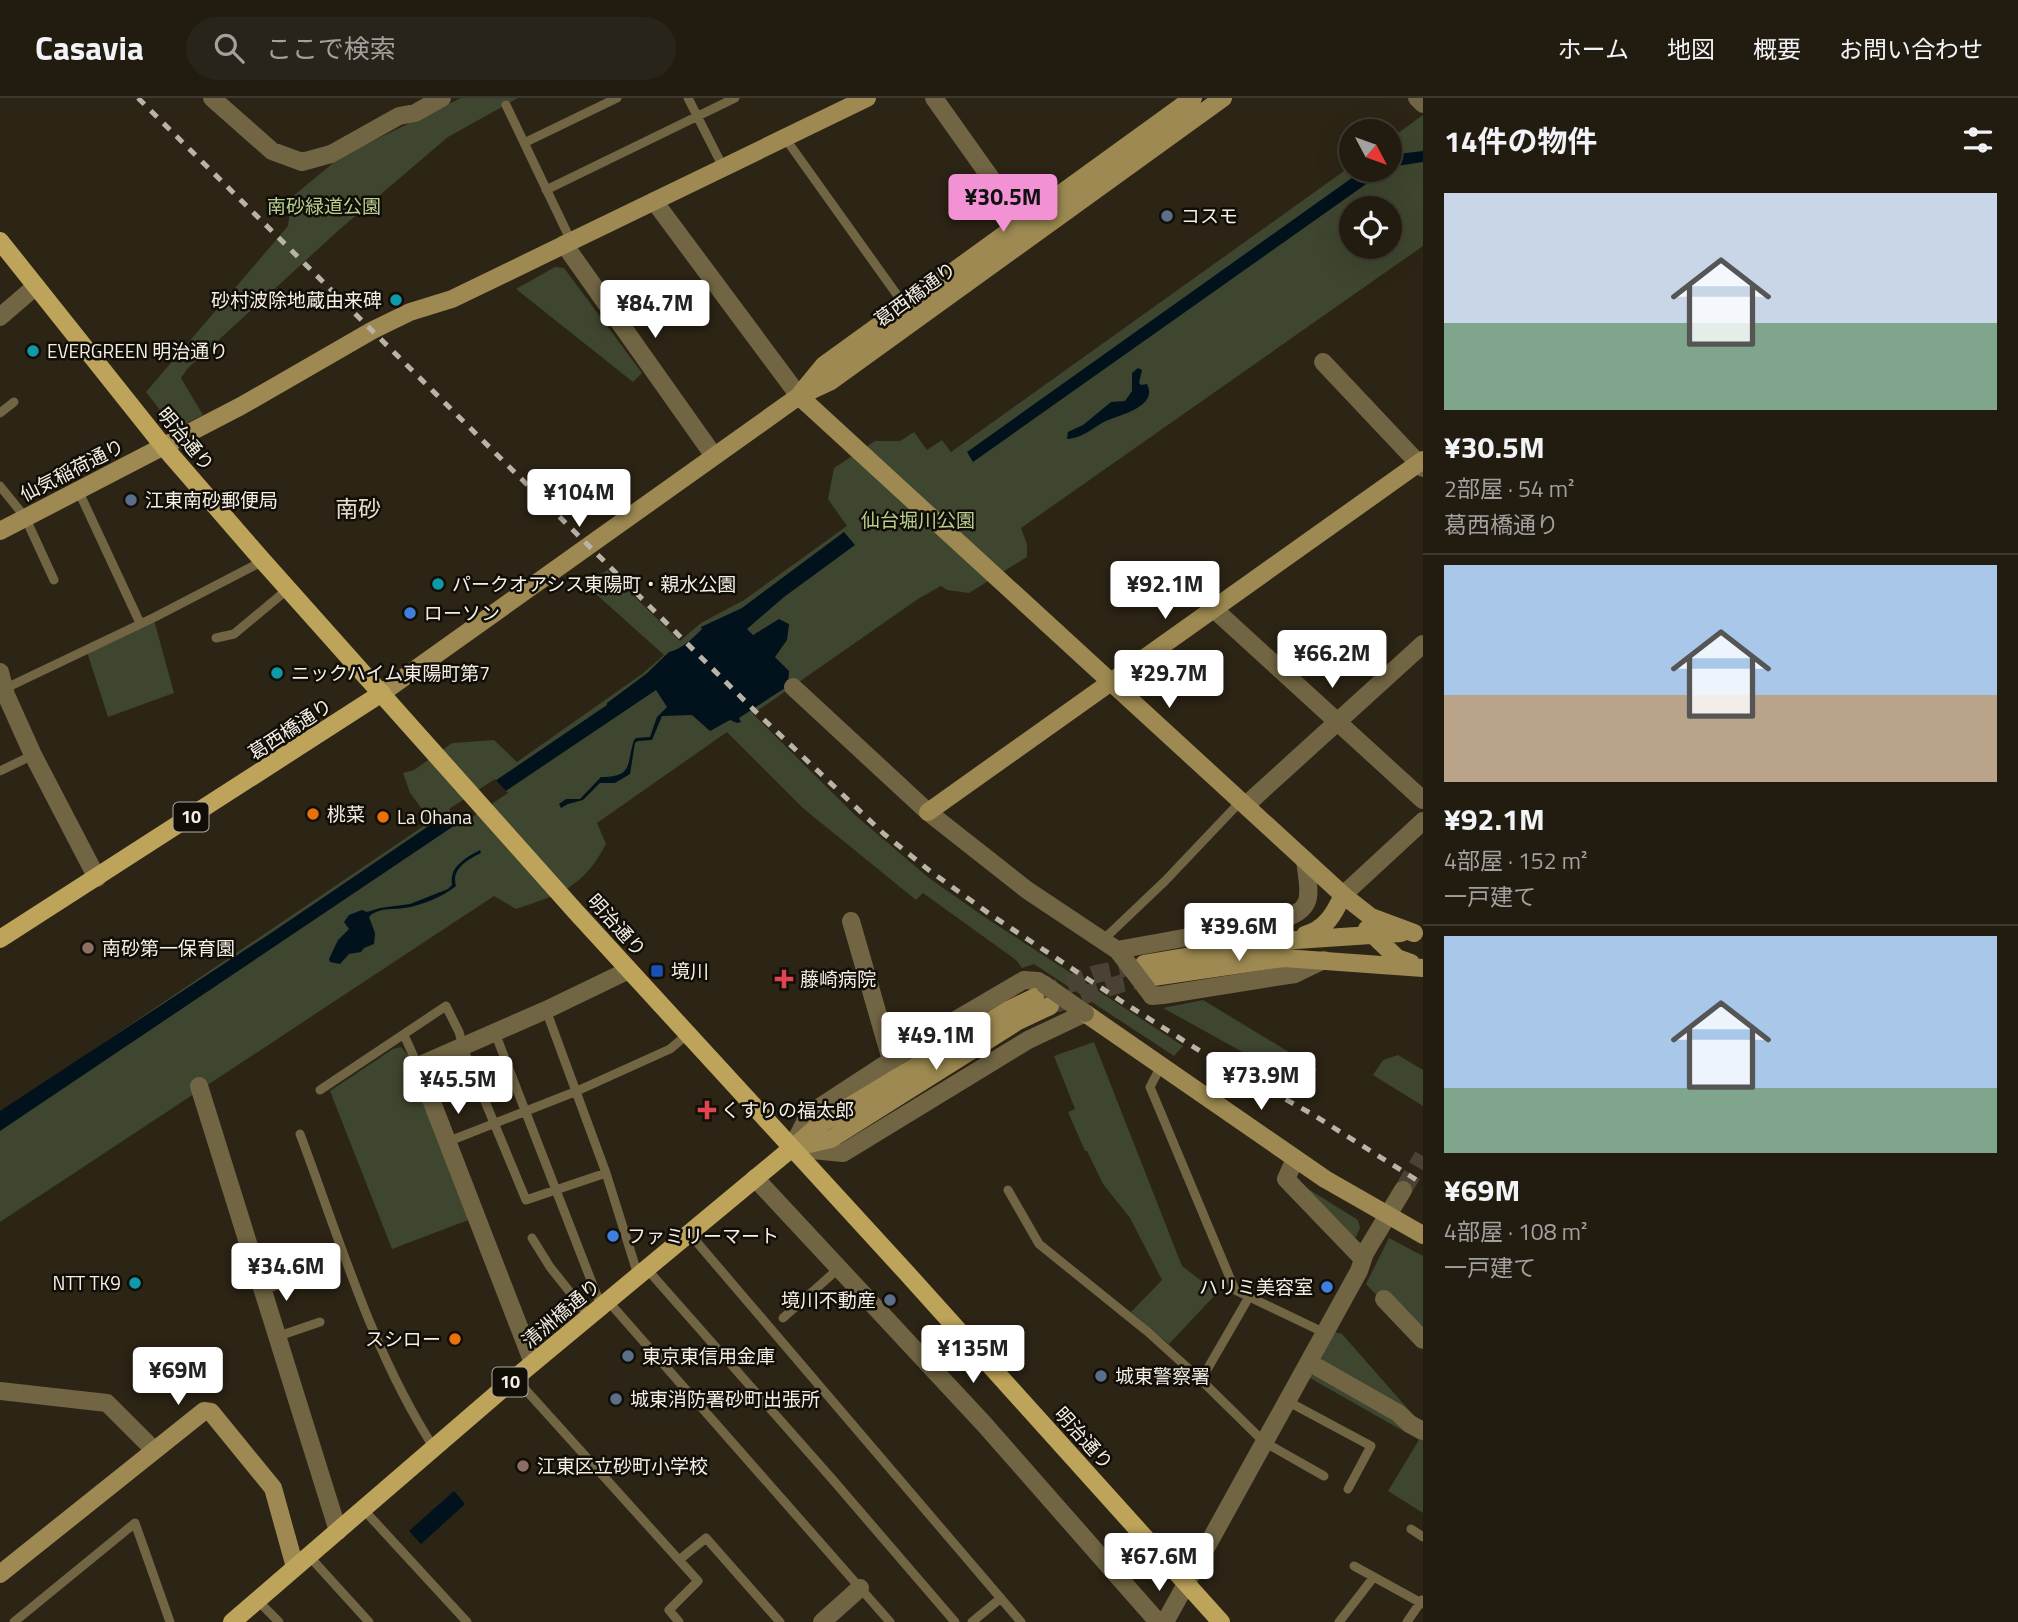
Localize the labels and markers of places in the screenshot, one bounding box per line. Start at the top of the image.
pin: ¥30.5M [946,174,1060,234]
place label: コスモ [1181,201,1238,230]
marker: コスモ [1159,208,1175,224]
pin: ¥84.7M [598,280,712,340]
place label: 砂村波除地蔵由来碑 [211,285,382,314]
marker: 砂村波除地蔵由来碑 [388,292,404,308]
place label: EVERGREEN 明治通り [47,336,228,365]
marker: EVERGREEN 明治通り [25,343,41,359]
pin: ¥104M [530,470,628,529]
place label: 江東南砂郵便局 [145,485,278,514]
marker: 江東南砂郵便局 [123,492,139,508]
pin: ¥92.1M [1108,561,1222,621]
place label: パークオアシス東陽町・親水公園 [452,569,736,598]
marker: パークオアシス東陽町・親水公園 [430,576,446,592]
place label: ローソン [424,598,500,627]
marker: ローソン [402,605,418,621]
pin: ¥66.2M [1275,630,1389,690]
pin: ¥29.7M [1112,650,1226,710]
place label: ニックハイム東陽町第7 [291,658,490,687]
marker: ニックハイム東陽町第7 [269,665,285,681]
place label: 桃菜 [327,799,365,828]
place label: La Ohana [397,802,472,831]
marker: 桃菜 [305,806,321,822]
marker: La Ohana [375,809,391,825]
pin: ¥39.6M [1182,904,1296,963]
place label: 南砂第一保育園 [102,933,235,962]
marker: 南砂第一保育園 [80,940,96,956]
place label: 境川 [671,956,709,985]
marker: 境川 [649,963,665,979]
place label: 藤崎病院 [800,964,876,993]
marker: 藤崎病院 [774,969,794,989]
pin: ¥49.1M [879,1012,993,1072]
pin: ¥73.9M [1204,1052,1318,1112]
pin: ¥45.5M [401,1056,515,1116]
place label: くすりの福太郎 [721,1095,854,1124]
marker: くすりの福太郎 [699,1102,715,1118]
place label: ファミリーマート [627,1221,779,1250]
marker: ファミリーマート [605,1228,621,1244]
pin: ¥34.6M [229,1244,343,1303]
place label: NTT TK9 [53,1268,121,1297]
place label: ハリミ美容室 [1199,1272,1313,1301]
marker: NTT TK9 [127,1275,143,1291]
marker: ハリミ美容室 [1319,1279,1335,1295]
place label: 境川不動産 [781,1285,876,1314]
marker: 境川不動産 [882,1292,898,1308]
place label: スシロー [365,1324,441,1353]
pin: ¥135M [924,1326,1022,1385]
marker: スシロー [447,1331,463,1347]
place label: 東京東信用金庫 [642,1341,775,1370]
pin: ¥69M [137,1348,219,1407]
marker: 東京東信用金庫 [620,1348,636,1364]
place label: 城東警察署 [1115,1361,1210,1390]
marker: 城東警察署 [1093,1368,1109,1384]
place label: 城東消防署砂町出張所 [630,1384,820,1413]
marker: 城東消防署砂町出張所 [608,1391,624,1407]
place label: 江東区立砂町小学校 [537,1451,708,1480]
marker: 江東区立砂町小学校 [515,1458,531,1474]
pin: ¥67.6M [1102,1534,1216,1593]

